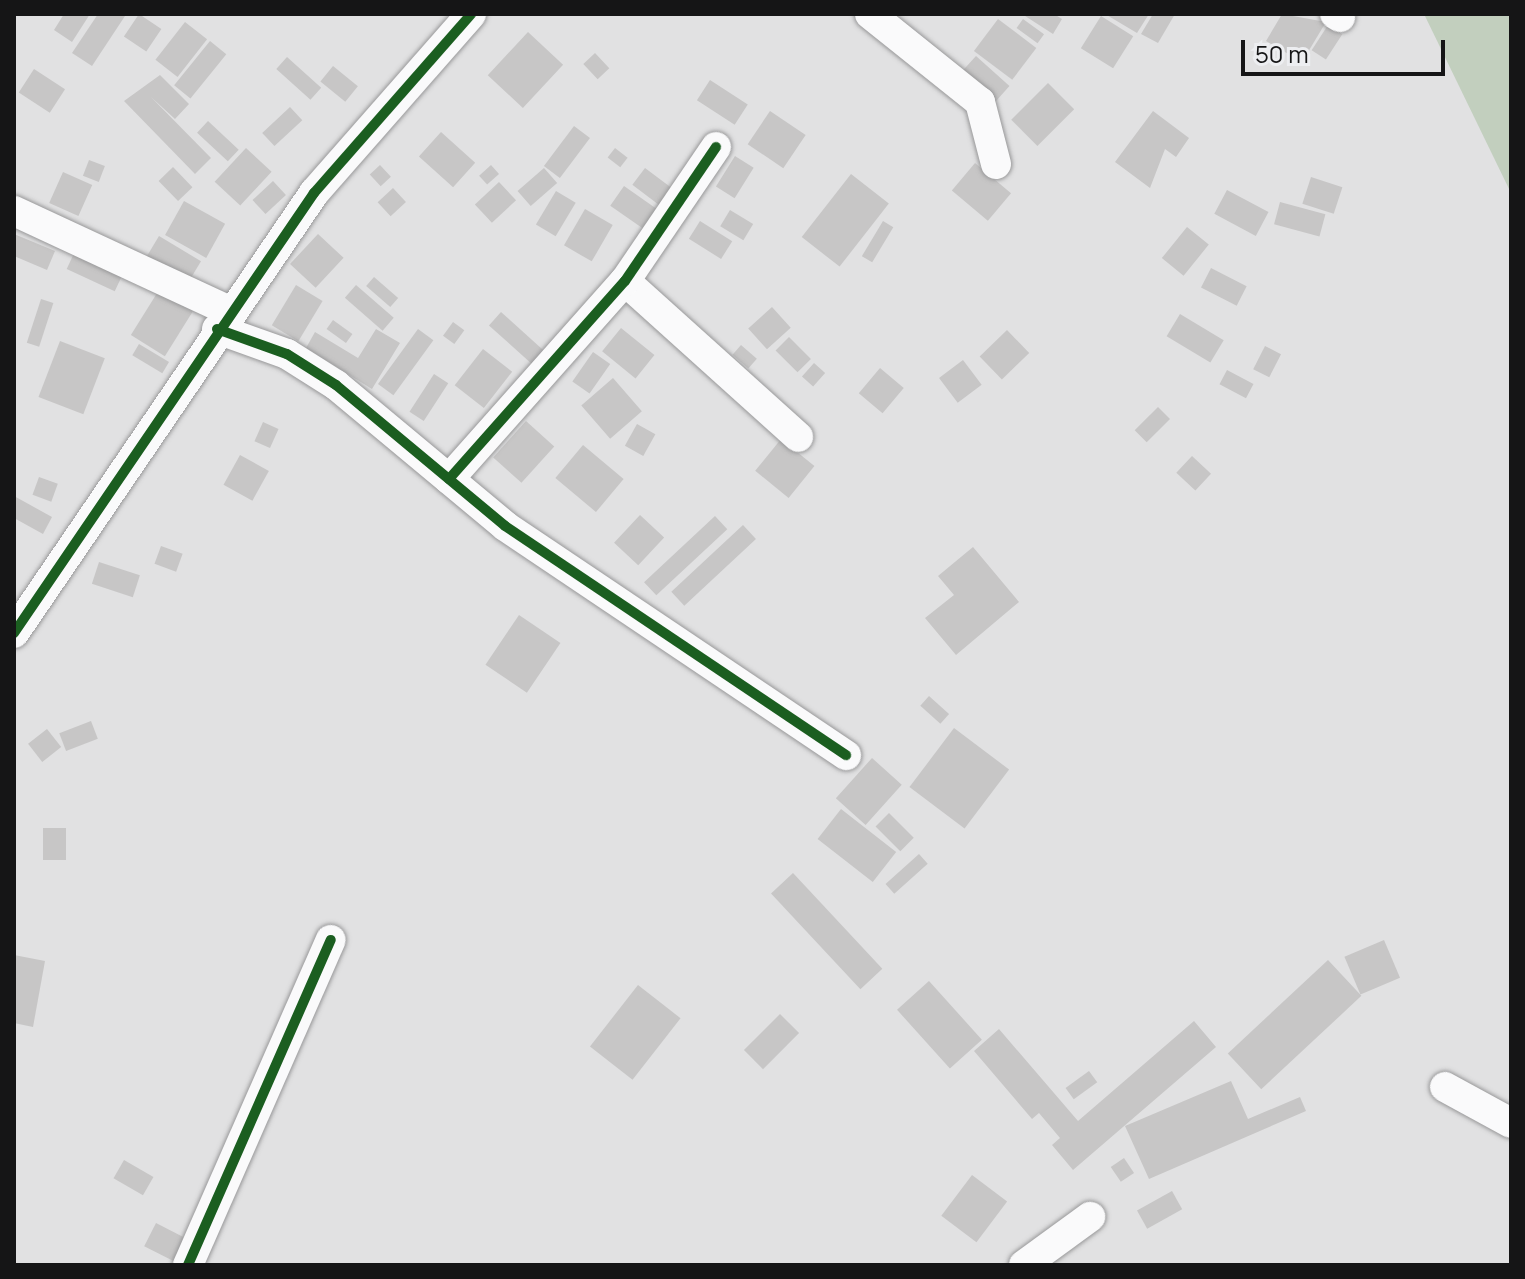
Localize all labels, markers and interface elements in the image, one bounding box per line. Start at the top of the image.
scale bar [1245,24,1449,74]
text: 50 m [1255,37,1309,70]

